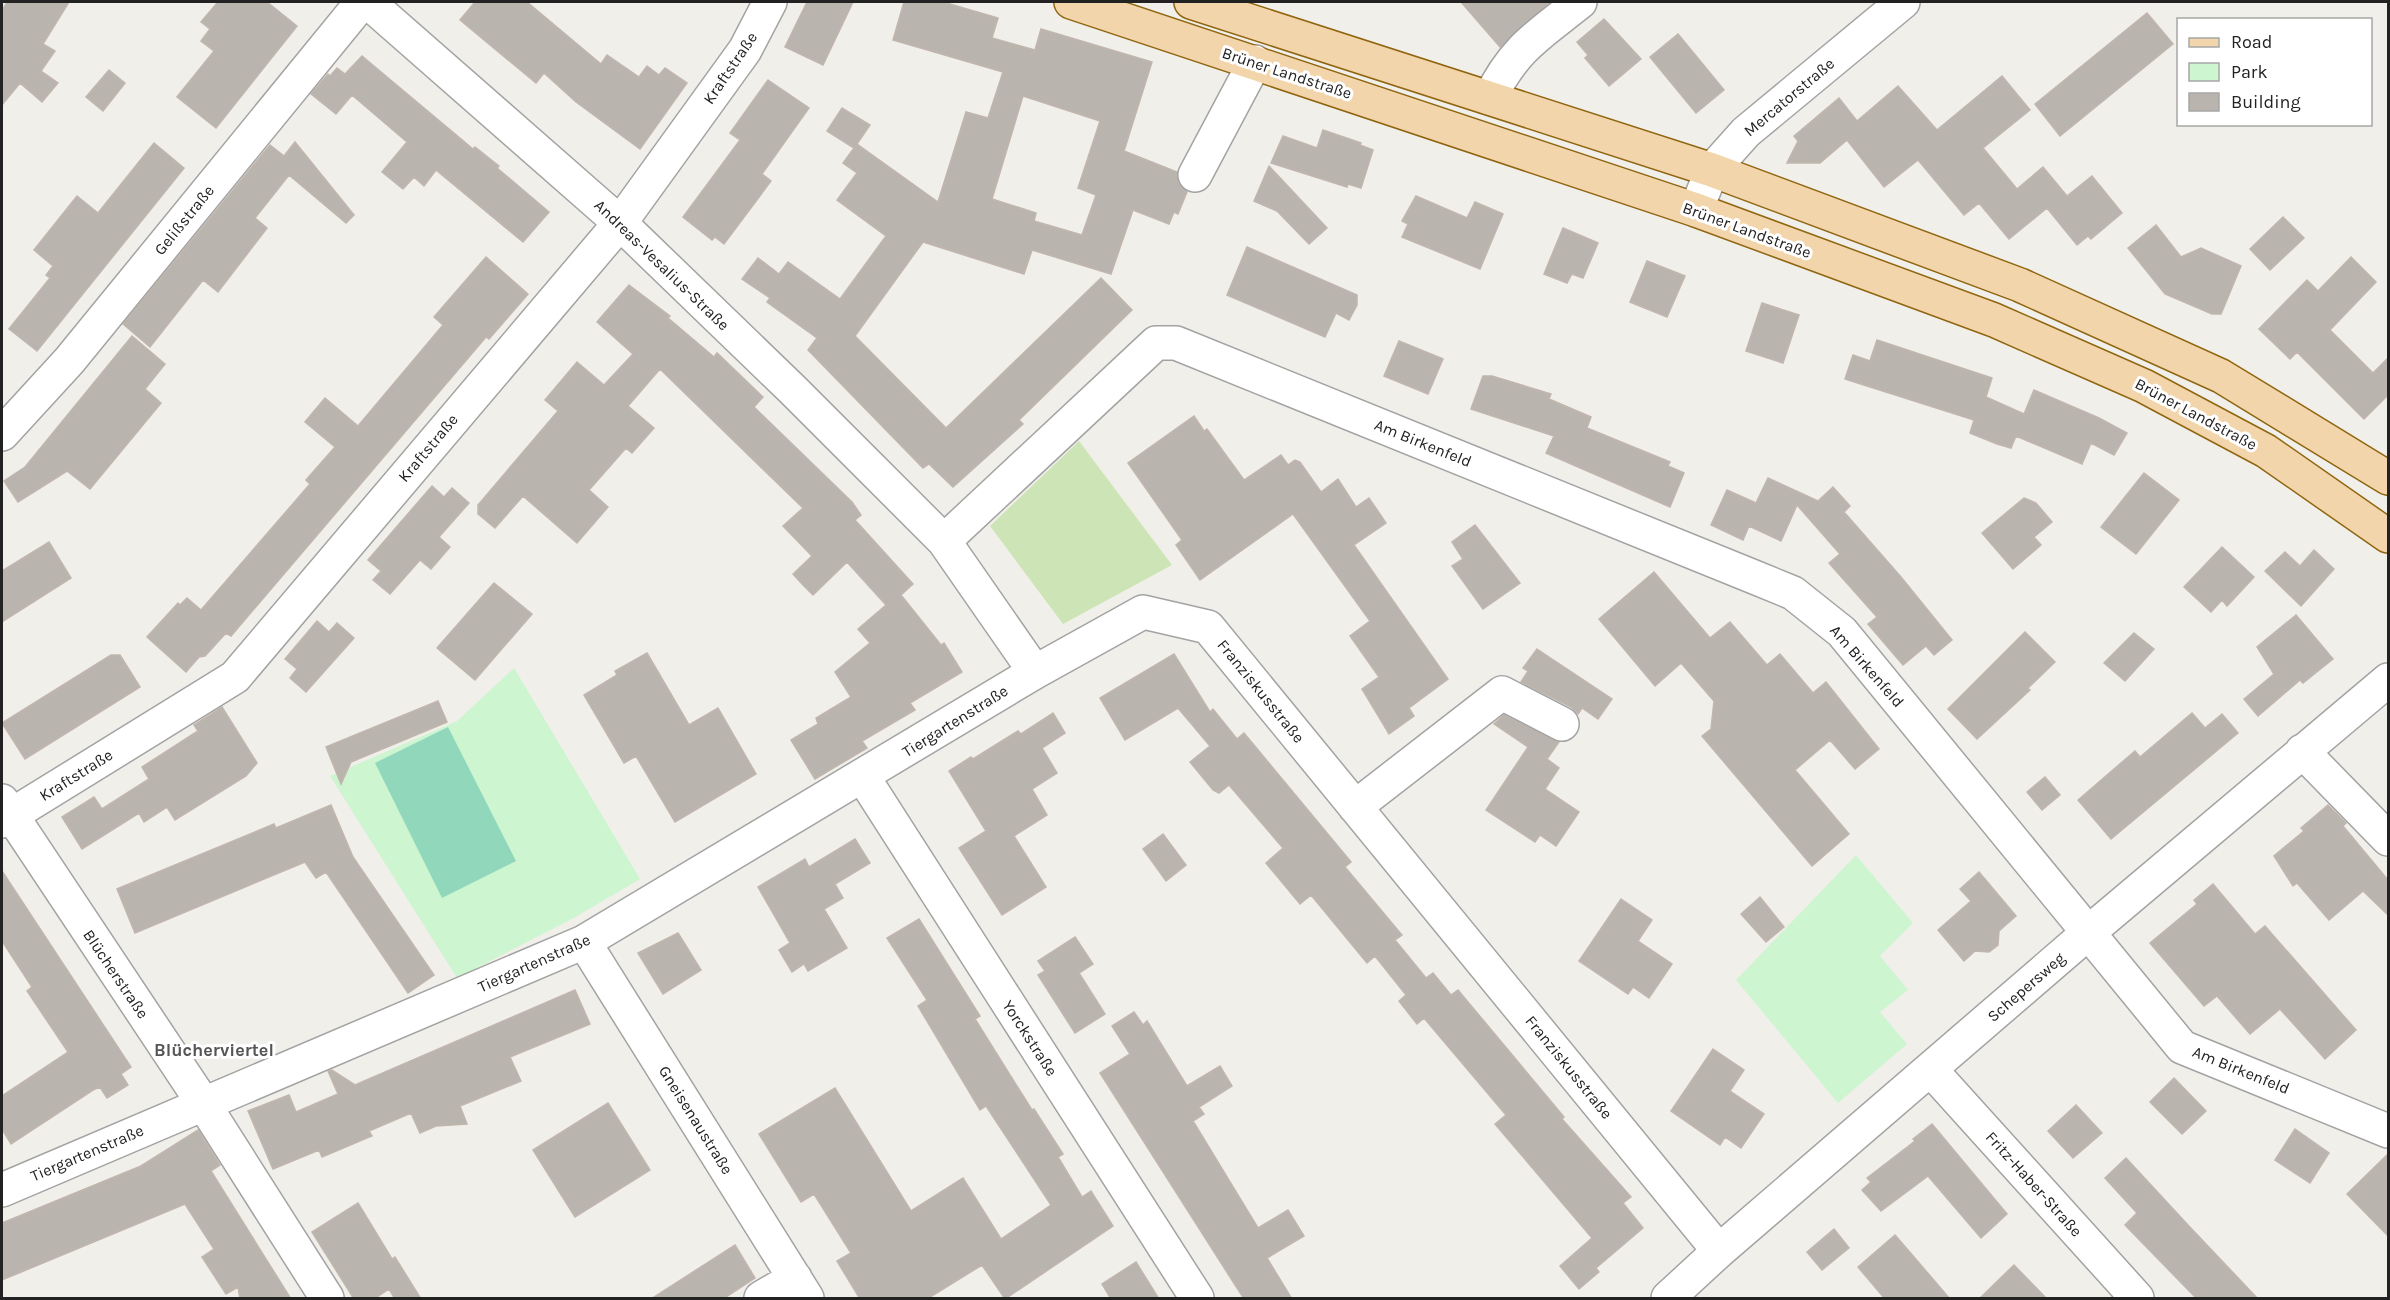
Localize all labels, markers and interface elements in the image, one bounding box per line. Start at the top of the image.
legend [2177,18,2372,126]
street label: Kraftstraße [699,28,761,108]
text: Road [2231,31,2272,53]
street label: Brüner Landstraße [1220,43,1354,103]
street label: Mercatorstraße [1740,54,1838,140]
text: Park [2231,61,2268,83]
text: Building [2231,91,2301,113]
street label: Gelißstraße [150,181,218,259]
street label: Andreas-Vesalius-Straße [591,196,733,334]
street label: Brüner Landstraße [1680,198,1814,262]
street label: Brüner Landstraße [2132,374,2260,454]
street label: Kraftstraße [394,410,462,486]
street label: Am Birkenfeld [1372,415,1474,471]
street label: Am Birkenfeld [1826,621,1908,711]
street label: Franziskusstraße [1213,635,1309,747]
street label: Tiergartenstraße [899,681,1011,761]
street label: Kraftstraße [36,745,116,805]
street label: Blücherstraße [79,926,153,1022]
street label: Tiergartenstraße [475,930,593,996]
street label: Schepersweg [1983,948,2069,1026]
street label: Yorckstraße [998,997,1062,1079]
street label: Franziskusstraße [1521,1011,1617,1123]
district label: Blücherviertel [154,1039,274,1061]
street label: Am Birkenfeld [2190,1042,2292,1098]
street label: Gneisenaustraße [655,1062,737,1178]
street label: Tiergartenstraße [28,1121,146,1185]
street label: Fritz-Haber-Straße [1982,1127,2086,1241]

